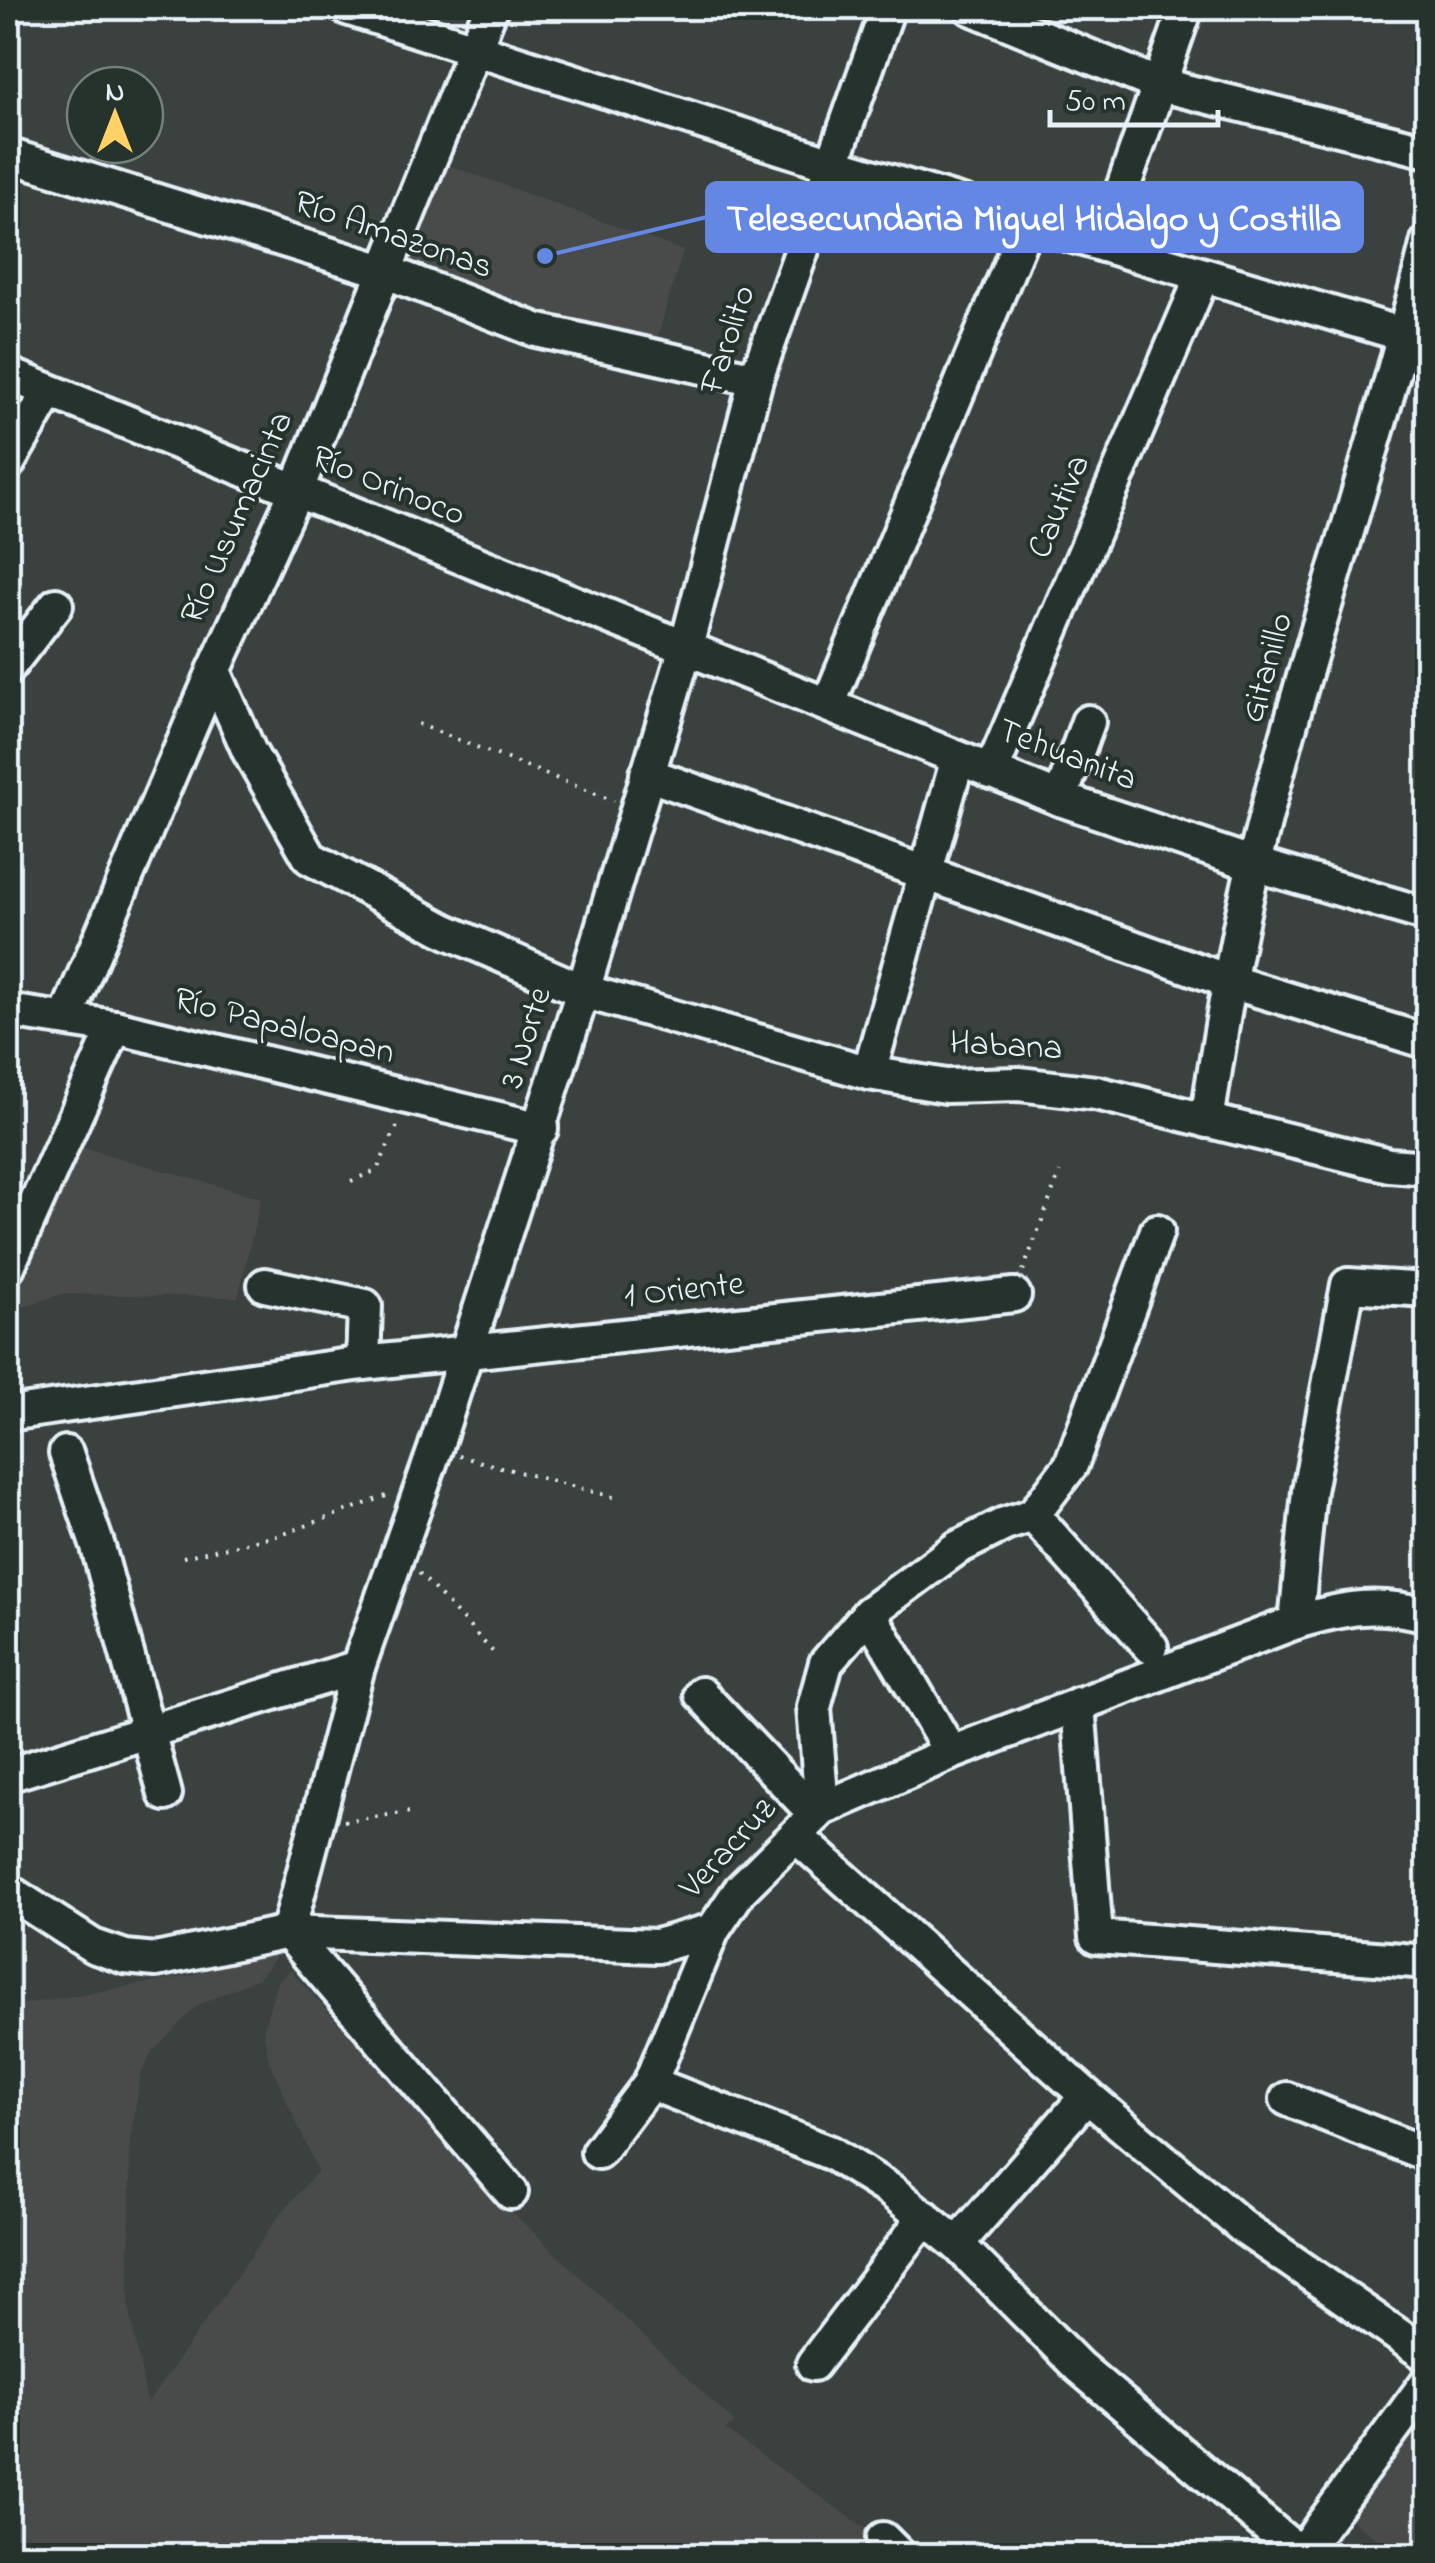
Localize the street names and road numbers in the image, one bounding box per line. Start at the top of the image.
street label: Río Amazonas [287,178,499,294]
street label: Farolito [687,279,771,402]
street label: Río Usumacinta [168,403,308,633]
street label: Río Orinoco [303,433,473,541]
street label: Cautiva [1015,447,1105,567]
street label: Gitanillo [1228,607,1308,729]
street label: Tehuanita [990,706,1144,806]
street label: Río Papaloapan [168,975,400,1079]
street label: 3 Norte [488,981,567,1095]
street label: Habana [948,1019,1064,1075]
street label: 1 Oriente [621,1259,747,1323]
street label: Veracruz [668,1786,790,1912]

